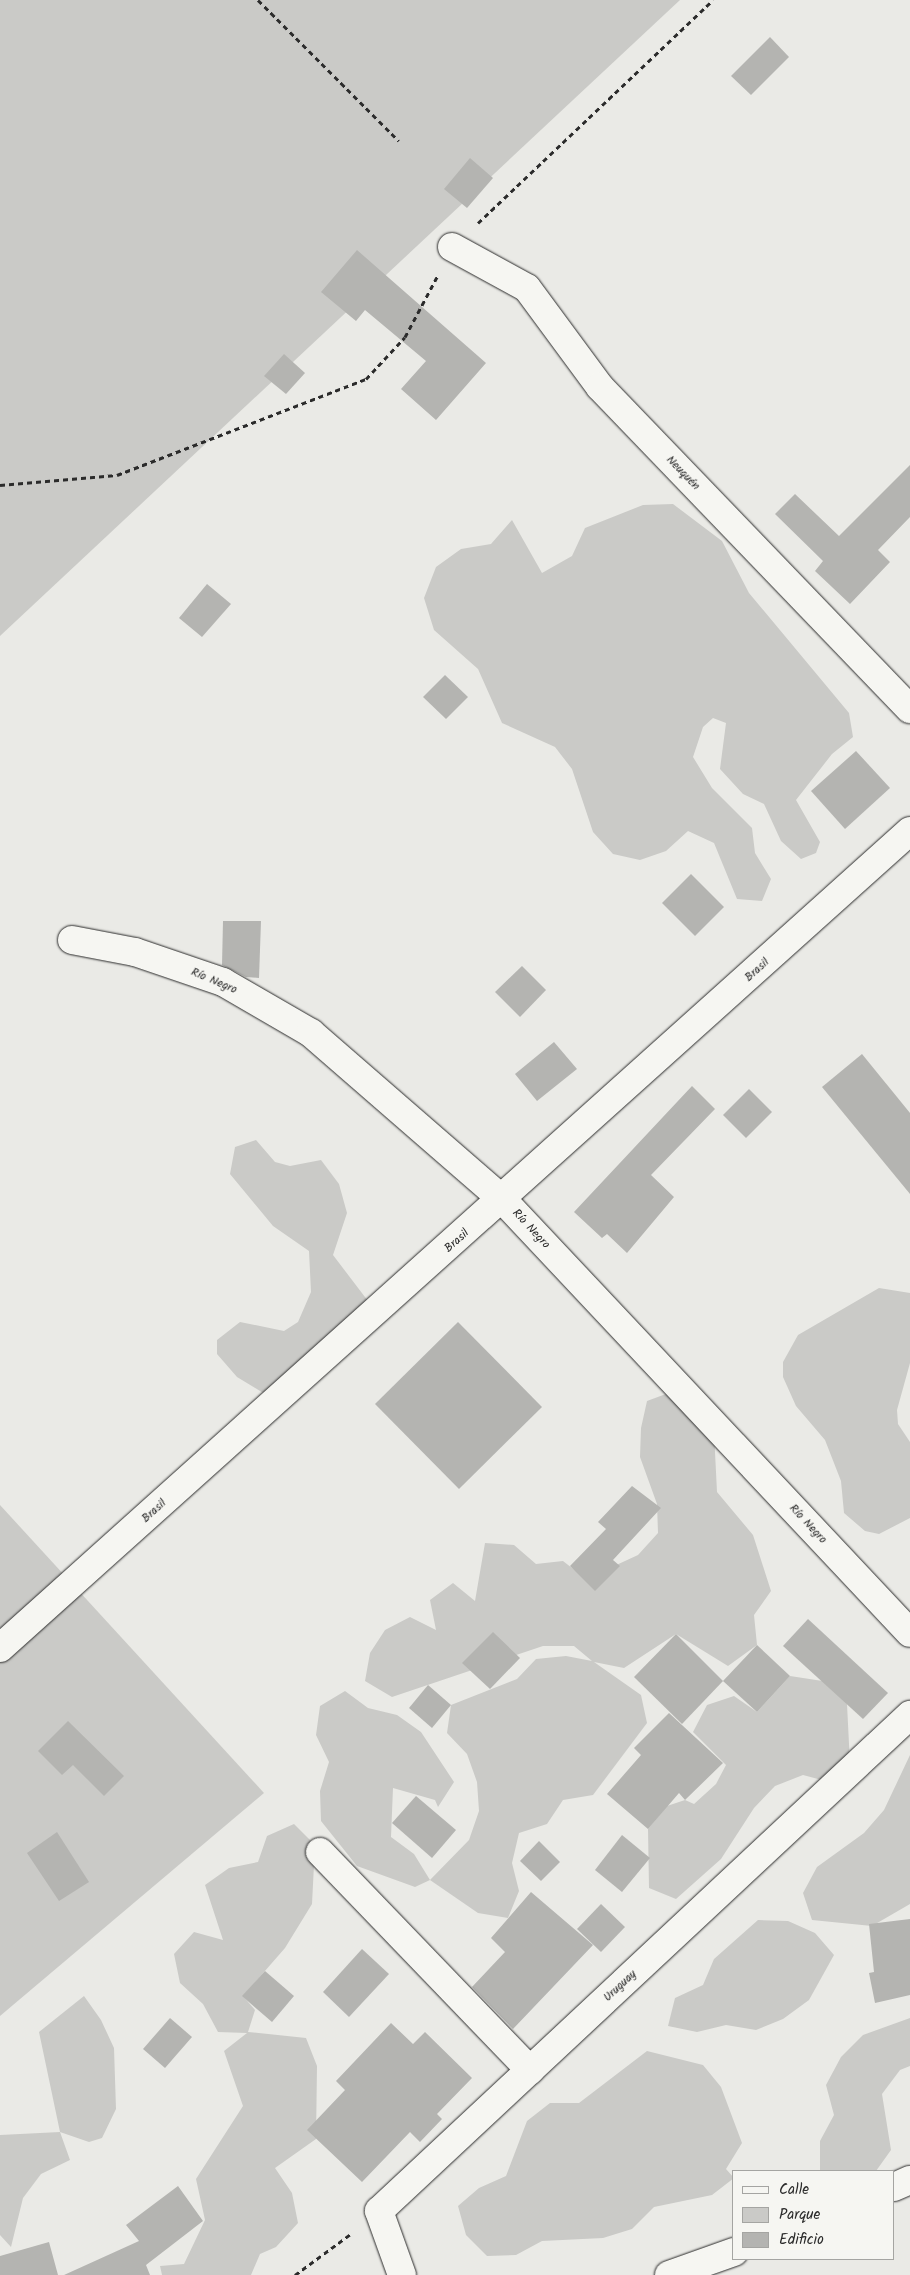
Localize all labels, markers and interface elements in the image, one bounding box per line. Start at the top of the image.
street label: Neuquén [663,453,703,493]
street label: Brasil [742,955,772,985]
street label: Río Negro [189,965,239,997]
street label: Río Negro [509,1206,553,1252]
street label: Brasil [442,1226,472,1256]
street label: Brasil [139,1496,169,1526]
street label: Río Negro [786,1501,830,1547]
street label: Uruguay [601,1967,639,2005]
legend [732,2170,895,2260]
text: Calle [779,2178,809,2202]
text: Parque [779,2203,820,2227]
text: Edificio [779,2228,824,2252]

